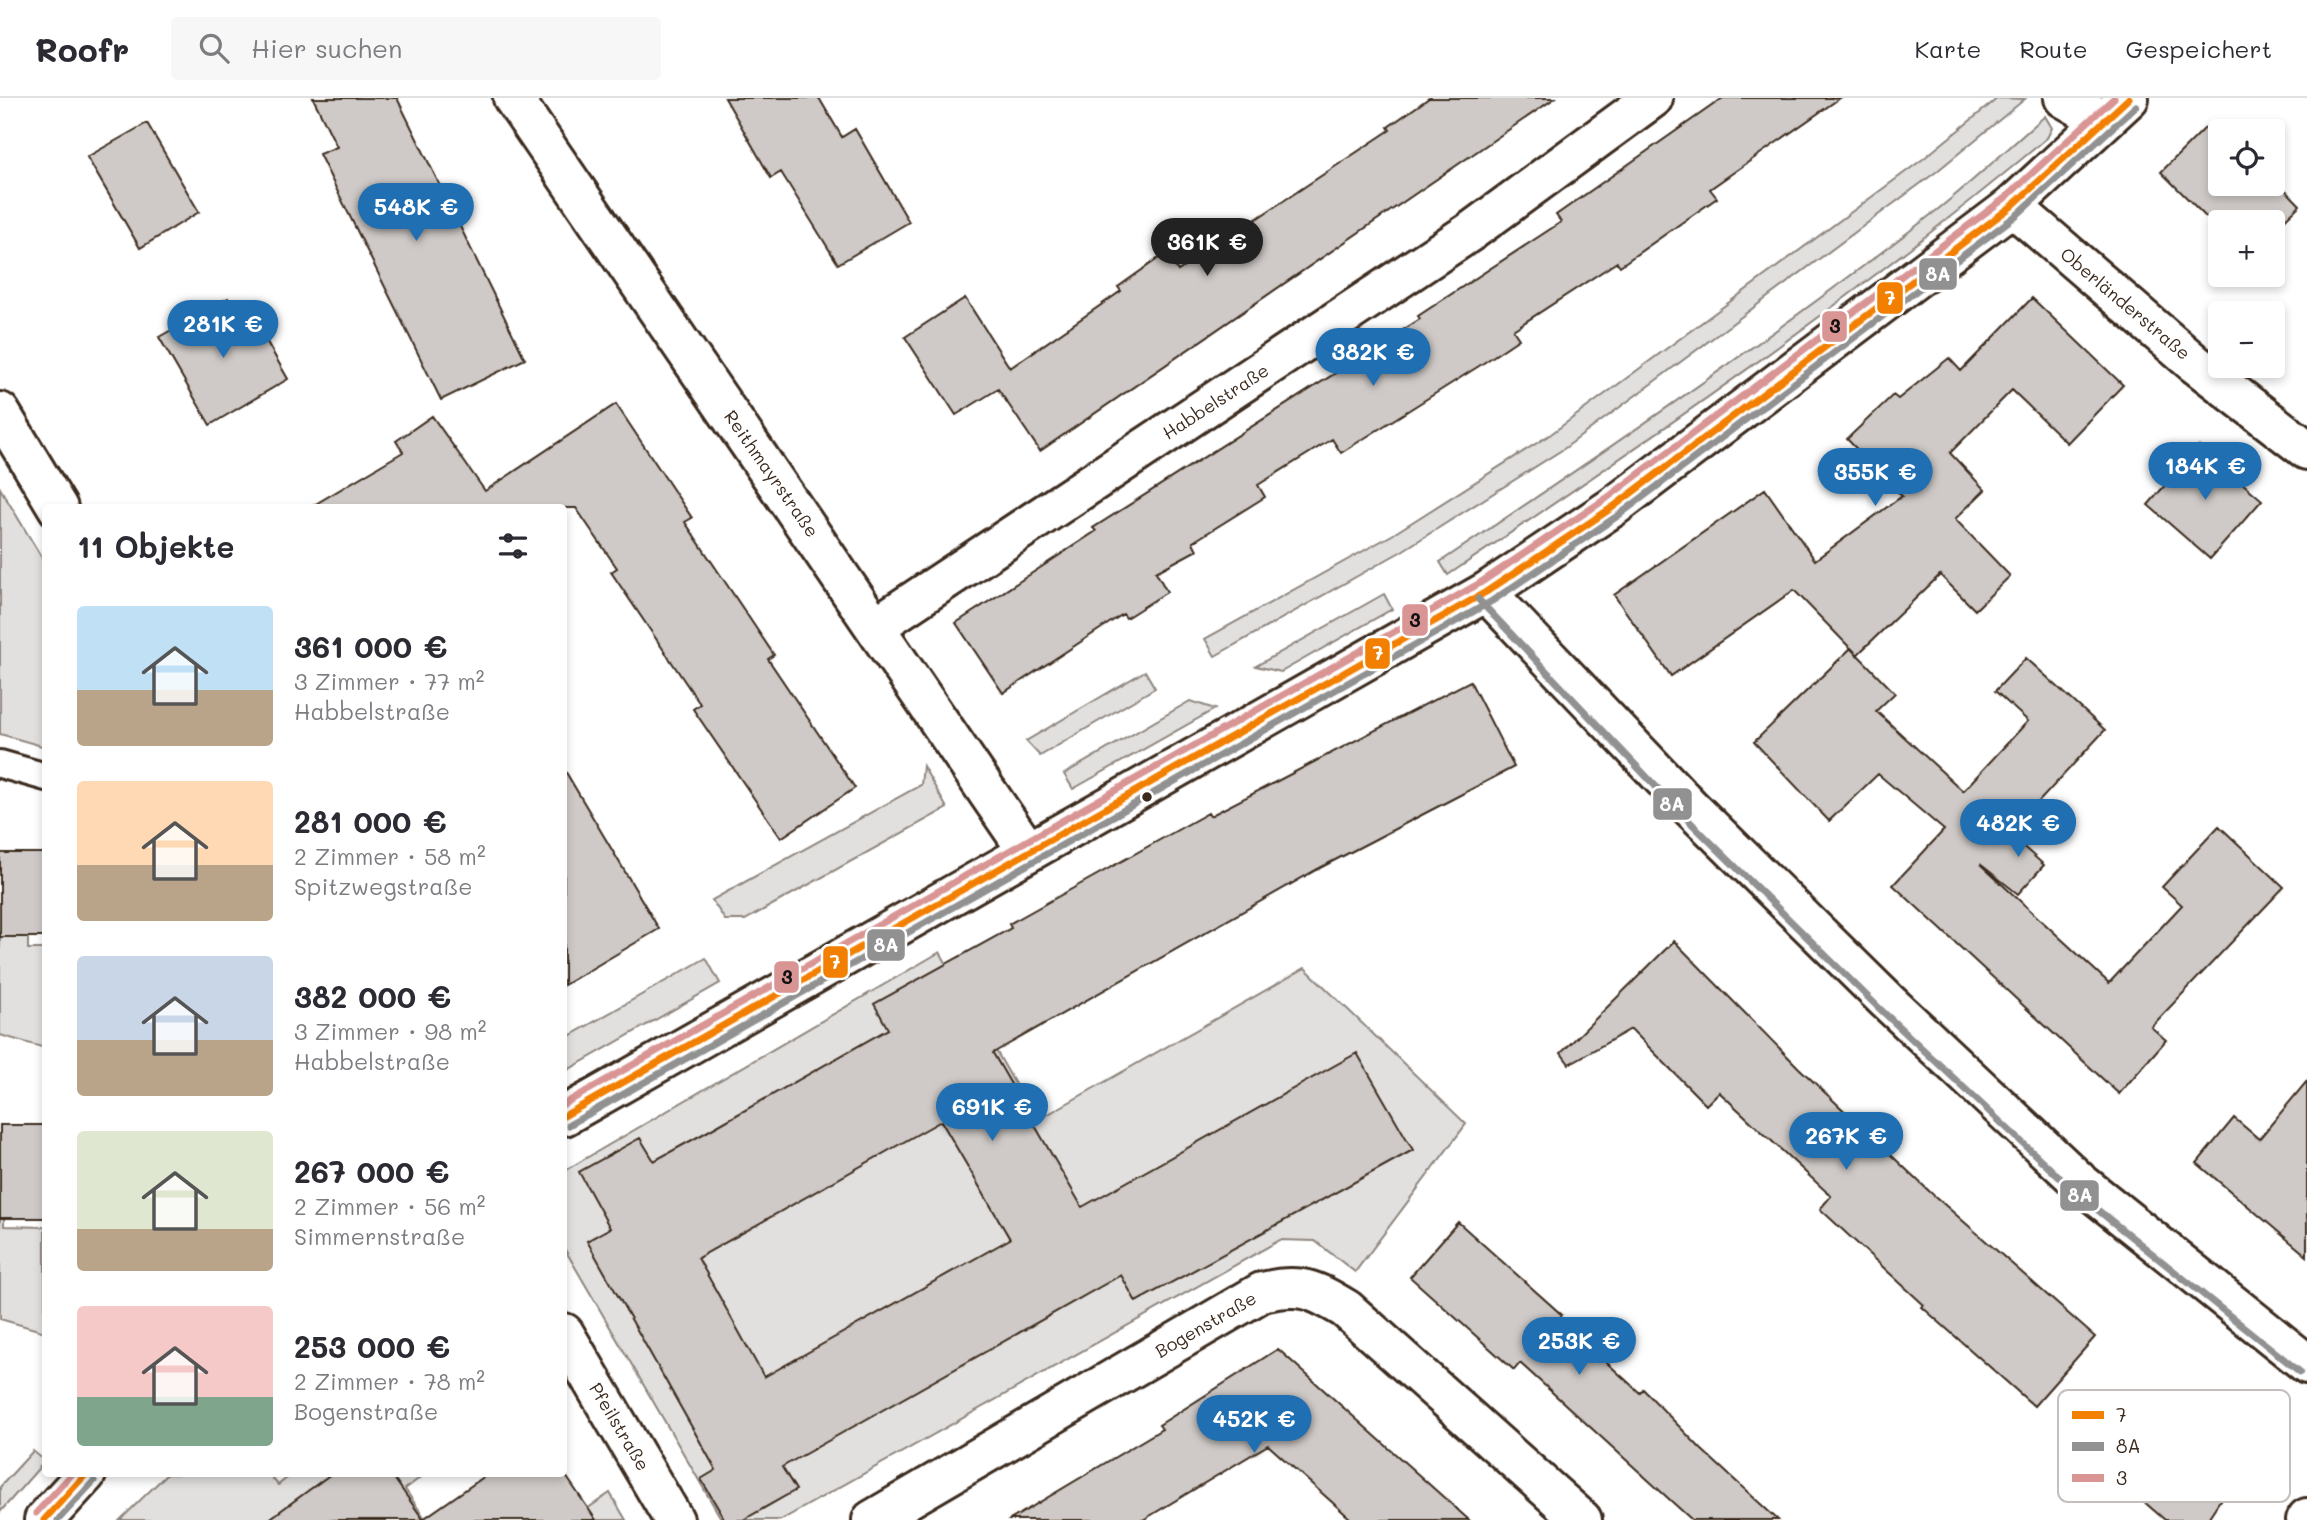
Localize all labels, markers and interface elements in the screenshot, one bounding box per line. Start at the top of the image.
search box [171,17,661,80]
text: Roofr [35,27,129,70]
icon: search [195,29,233,67]
text: Hier suchen [251,31,403,65]
text: Karte [1914,33,1981,64]
text: Route [2019,33,2088,64]
text: Gespeichert [2126,33,2272,64]
map controls [2208,119,2285,378]
button: locate [2208,119,2285,196]
pin: 548K € [359,184,473,243]
text: 548K € [374,191,458,221]
button: + [2208,210,2285,287]
pin: 361K € [1150,218,1264,278]
text: 361K € [1167,226,1247,256]
street label: Oberländerstraße [2056,242,2196,365]
line badge: 8A [1918,257,1958,291]
text: 8A [1925,261,1951,286]
line badge: 7 [1876,281,1904,315]
text: 7 [1885,285,1896,310]
pin: 281K € [166,300,280,360]
button: − [2208,301,2285,378]
text: 281K € [183,308,263,338]
line badge: 3 [1821,310,1848,343]
text: 3 [1829,313,1841,338]
pin: 382K € [1316,328,1430,388]
text: 382K € [1332,336,1414,366]
street label: Habbelstraße [1158,358,1273,444]
street label: Reithmayrstraße [719,405,825,542]
pin: 184K € [2148,442,2262,502]
pin: 355K € [1818,448,1932,508]
text: 184K € [2164,450,2246,480]
text: 355K € [1834,456,1916,486]
text: 11 Objekte [77,526,234,566]
icon: filters [494,527,532,565]
line badge: 3 [1401,603,1429,637]
text: 3 [1409,607,1421,632]
text: 361 000 € [294,626,447,666]
icon: home [133,634,217,718]
line badge: 7 [1364,637,1391,670]
text: 7 [1373,640,1384,665]
text: 3 Zimmer · 77 m² [294,666,485,696]
text: Habbelstraße [294,696,450,726]
line badge: 8A [1652,787,1693,821]
unlabelled marker [1140,790,1154,804]
text: 8A [1659,791,1685,816]
pin: 482K € [1961,800,2075,859]
text: 281 000 € [294,801,446,841]
text: 482K € [1976,807,2060,837]
icon: home [133,809,217,893]
text: 2 Zimmer · 58 m² [294,841,486,871]
text: Spitzwegstraße [294,871,473,901]
line badge: 8A [866,928,906,962]
text: 8A [873,932,899,957]
line badge: 7 [822,945,849,979]
text: 7 [830,949,841,974]
line badge: 3 [773,960,800,994]
text: 3 [781,964,793,989]
text: 382 000 € [294,976,451,1016]
icon: home [133,984,217,1068]
text: 3 Zimmer · 98 m² [294,1016,486,1046]
text: Habbelstraße [294,1046,450,1076]
pin: 691K € [935,1084,1049,1143]
text: 691K € [952,1091,1032,1121]
pin: 267K € [1789,1112,1903,1172]
text: 267K € [1805,1120,1887,1150]
text: 267 000 € [294,1151,449,1191]
icon: home [133,1159,217,1243]
line badge: 8A [2059,1179,2100,1212]
text: 8A [2067,1182,2093,1207]
text: 2 Zimmer · 56 m² [294,1191,486,1221]
text: Simmernstraße [294,1221,465,1251]
street label: Bogenstraße [1151,1286,1260,1363]
pin: 253K € [1522,1318,1636,1377]
text: 253K € [1538,1325,1620,1355]
text: 253 000 € [294,1326,450,1366]
icon: home [133,1334,217,1418]
text: 2 Zimmer · 78 m² [294,1366,485,1396]
street label: Pfeilstraße [584,1378,656,1475]
legend [2058,1390,2290,1502]
text: Bogenstraße [294,1396,438,1426]
pin: 452K € [1197,1396,1311,1455]
text: 7 [2116,1402,2127,1427]
text: 452K € [1213,1403,1295,1433]
text: 8A [2116,1433,2141,1458]
text: 3 [2116,1465,2127,1490]

